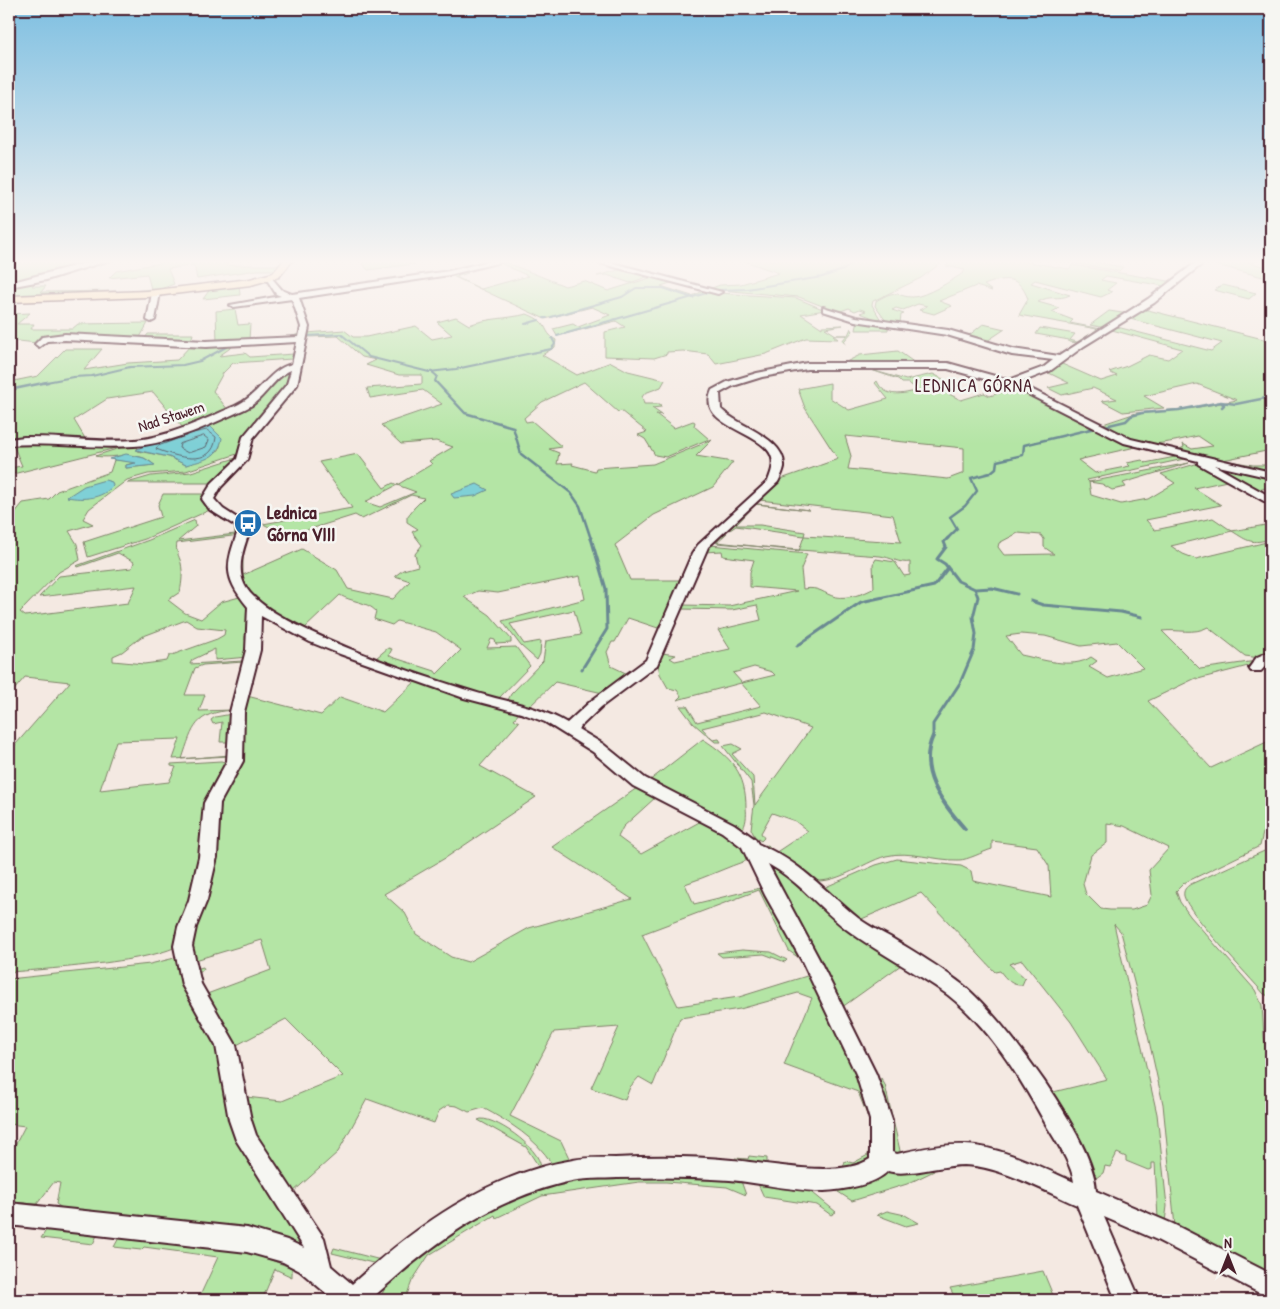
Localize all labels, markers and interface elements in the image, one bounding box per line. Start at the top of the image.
district label: LEDNICA GÓRNA [915,373,1033,398]
street label: Nad Stawem [135,395,207,437]
place label: Lednica Górna VIII [267,499,336,547]
bus stop icon: Lednica Górna VIII [233,508,263,538]
north arrow [1202,1232,1252,1282]
text: N [1224,1233,1232,1252]

